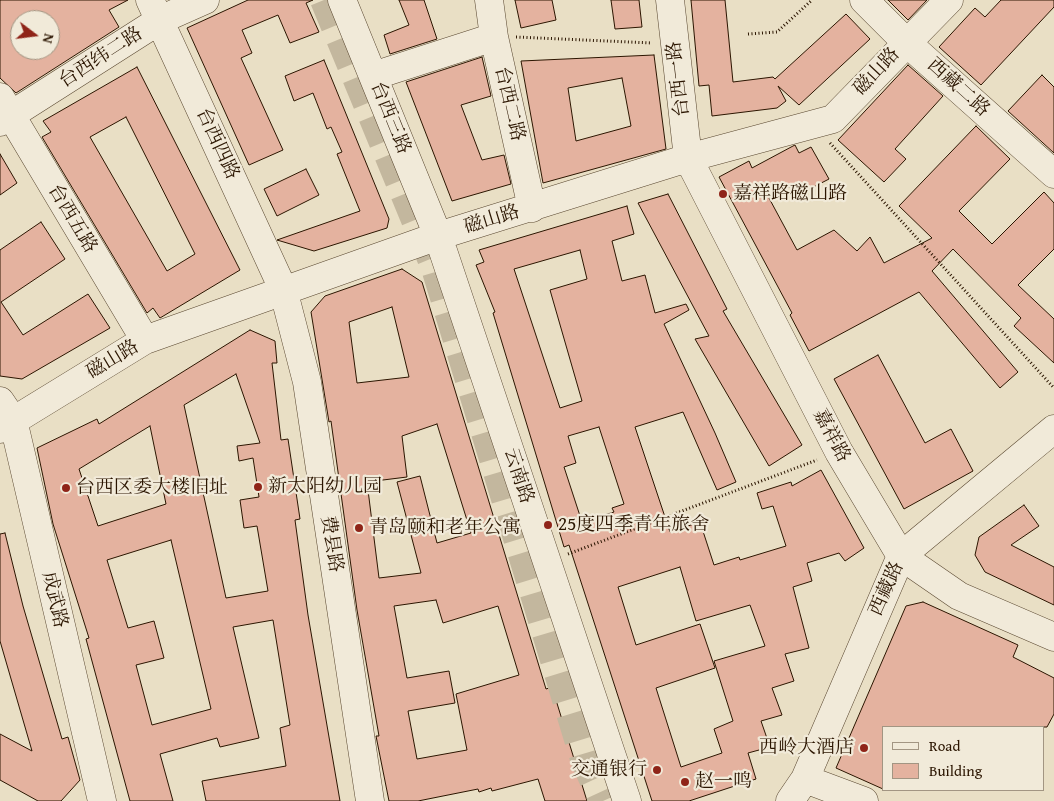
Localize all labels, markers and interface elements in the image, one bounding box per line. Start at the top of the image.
north arrow [10,10,60,60]
street label: 台西纬二路 [55,23,147,93]
text: N [38,32,59,46]
street label: 台西一路 [663,40,695,118]
street label: 磁山路 [849,43,905,101]
street label: 西藏二路 [922,54,994,122]
street label: 台西二路 [489,64,529,144]
street label: 台西三路 [365,78,415,158]
street label: 台西四路 [191,105,243,183]
street label: 台西五路 [43,181,101,257]
place label: 嘉祥路磁山路 [733,183,847,205]
marker: 嘉祥路磁山路 [717,188,729,200]
street label: 磁山路 [461,201,523,239]
street label: 磁山路 [83,336,143,384]
street label: 嘉祥路 [808,405,854,467]
street label: 云南路 [498,445,538,507]
place label: 新太阳幼儿园 [268,476,382,498]
place label: 台西区委大楼旧址 [76,477,228,499]
marker: 新太阳幼儿园 [252,481,264,493]
marker: 台西区委大楼旧址 [60,482,72,494]
street label: 费县路 [315,514,347,574]
place label: 25度四季青年旅舍 [558,514,709,536]
place label: 青岛颐和老年公寓 [369,517,521,539]
marker: 25度四季青年旅舍 [542,519,554,531]
marker: 青岛颐和老年公寓 [353,522,365,534]
street label: 西藏路 [865,558,909,620]
street label: 成武路 [36,570,72,630]
legend [882,726,1044,791]
text: Road [929,735,960,756]
place label: 西岭大酒店 [759,737,854,759]
marker: 西岭大酒店 [858,742,870,754]
place label: 交通银行 [571,759,647,781]
text: Building [929,760,982,781]
marker: 交通银行 [651,764,663,776]
place label: 赵一鸣 [695,771,752,793]
marker: 赵一鸣 [679,776,691,788]

